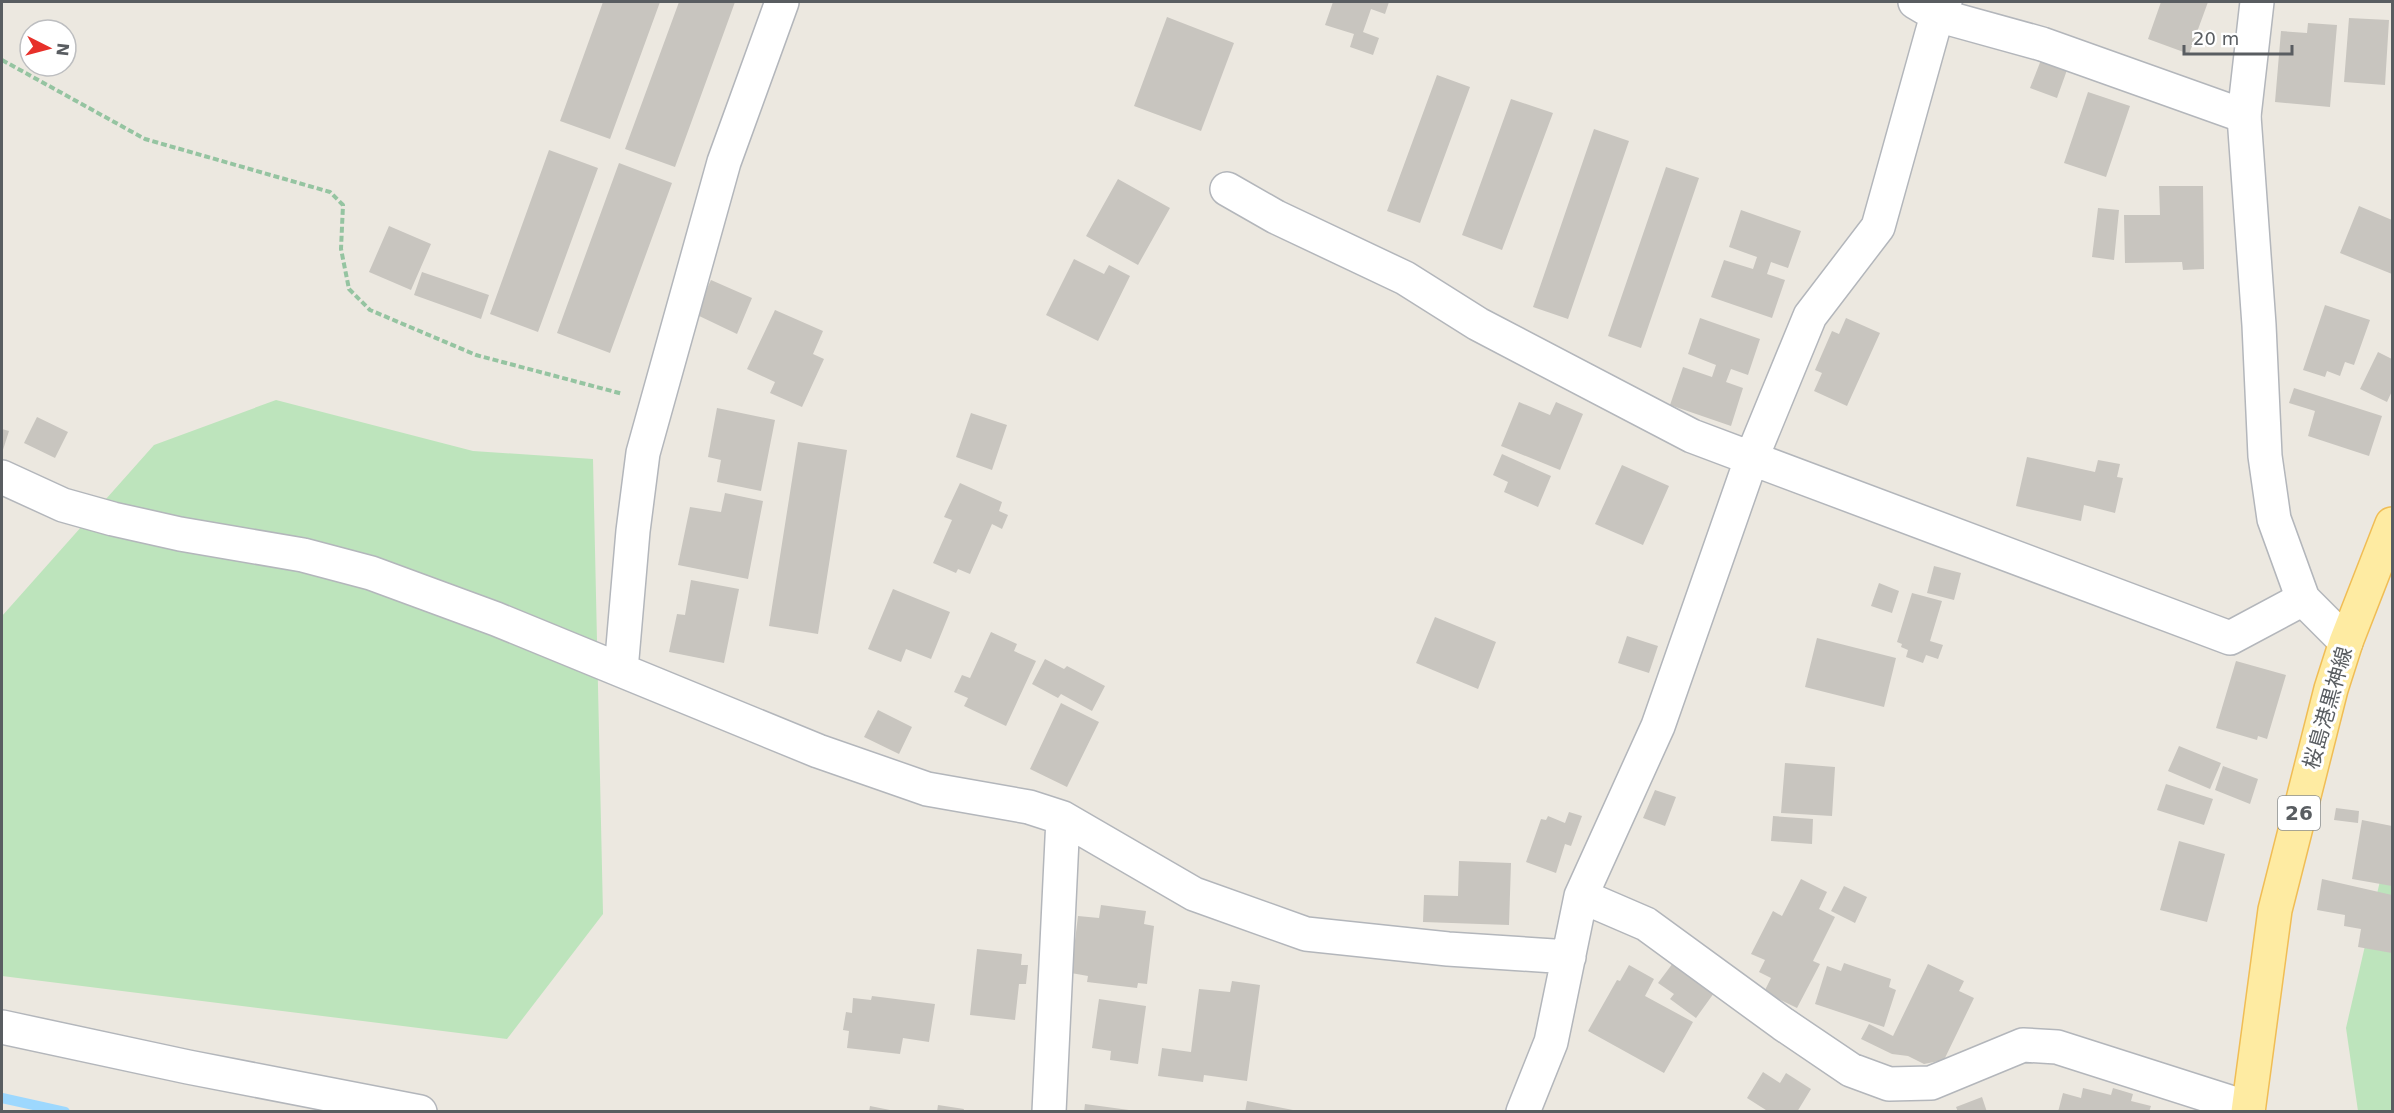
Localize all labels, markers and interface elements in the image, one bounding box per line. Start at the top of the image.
north arrow [18,18,78,78]
scale bar [2184,18,2292,56]
text: 20 m [2193,28,2239,49]
text: N [52,42,73,57]
street label: 桜島港黒神線 [2299,644,2357,772]
road number: 26 [2278,796,2320,830]

